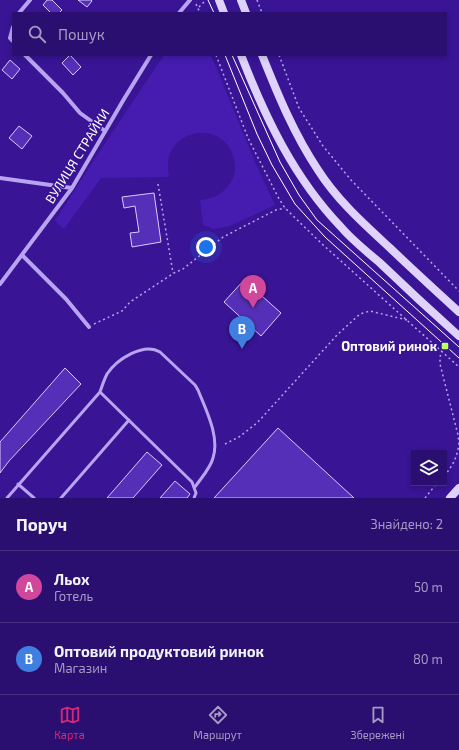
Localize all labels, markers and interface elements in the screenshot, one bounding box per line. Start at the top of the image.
search box [12,12,447,56]
icon: search [26,23,48,45]
text: Пошук [58,25,105,43]
street label: ВУЛИЦЯ СТРАЙКИ [41,106,113,206]
your location [196,237,216,257]
pin: A [240,275,266,308]
pin: B [229,316,255,349]
place label: Оптовий ринок [341,338,438,354]
marker: Оптовий ринок [440,341,450,351]
map controls [411,450,447,486]
button: layers [411,450,447,486]
text: Поруч [16,514,67,534]
text: Знайдено: 2 [371,516,443,532]
text: Льох [54,570,90,588]
text: A [25,579,33,595]
text: 50 m [414,579,443,595]
text: Готель [54,588,93,604]
text: Оптовий продуктовий ринок [54,642,264,660]
text: B [25,651,33,667]
text: 80 m [413,651,443,667]
text: Магазин [54,660,107,676]
tab: Карта [54,704,85,741]
tab: Маршрут [193,704,242,741]
tab: Збережені [350,704,405,741]

